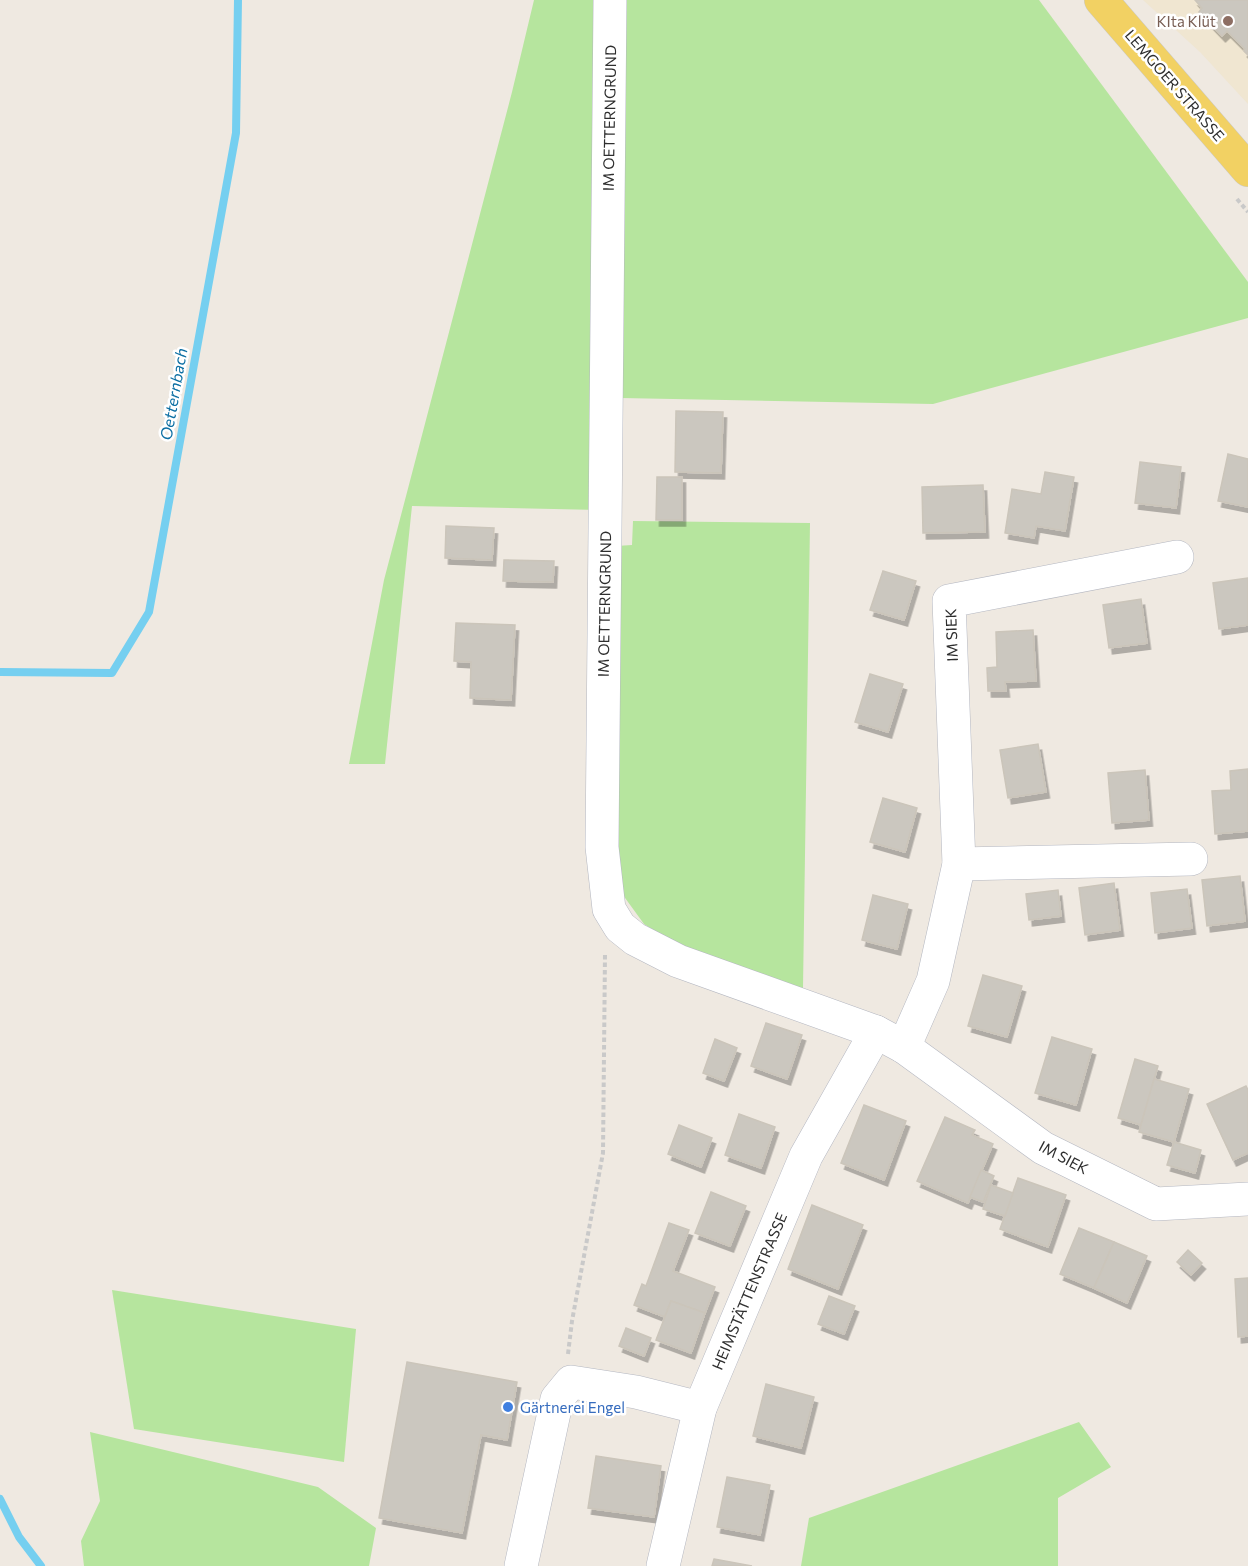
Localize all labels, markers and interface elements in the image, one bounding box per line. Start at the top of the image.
place label: KIta Klüt [1156,12,1216,30]
marker: KIta Klüt [1221,14,1235,28]
street label: LEMGOER STRASSE [1122,26,1228,144]
street label: IM OETTERNGRUND [599,45,619,191]
water label: Oetternbach [156,346,190,442]
street label: IM OETTERNGRUND [594,531,614,677]
street label: IM SIEK [941,608,961,662]
street label: IM SIEK [1036,1137,1092,1177]
street label: HEIMSTÄTTENSTRASSE [708,1210,790,1372]
place label: Gärtnerei Engel [520,1398,625,1416]
marker: Gärtnerei Engel [501,1400,515,1414]

